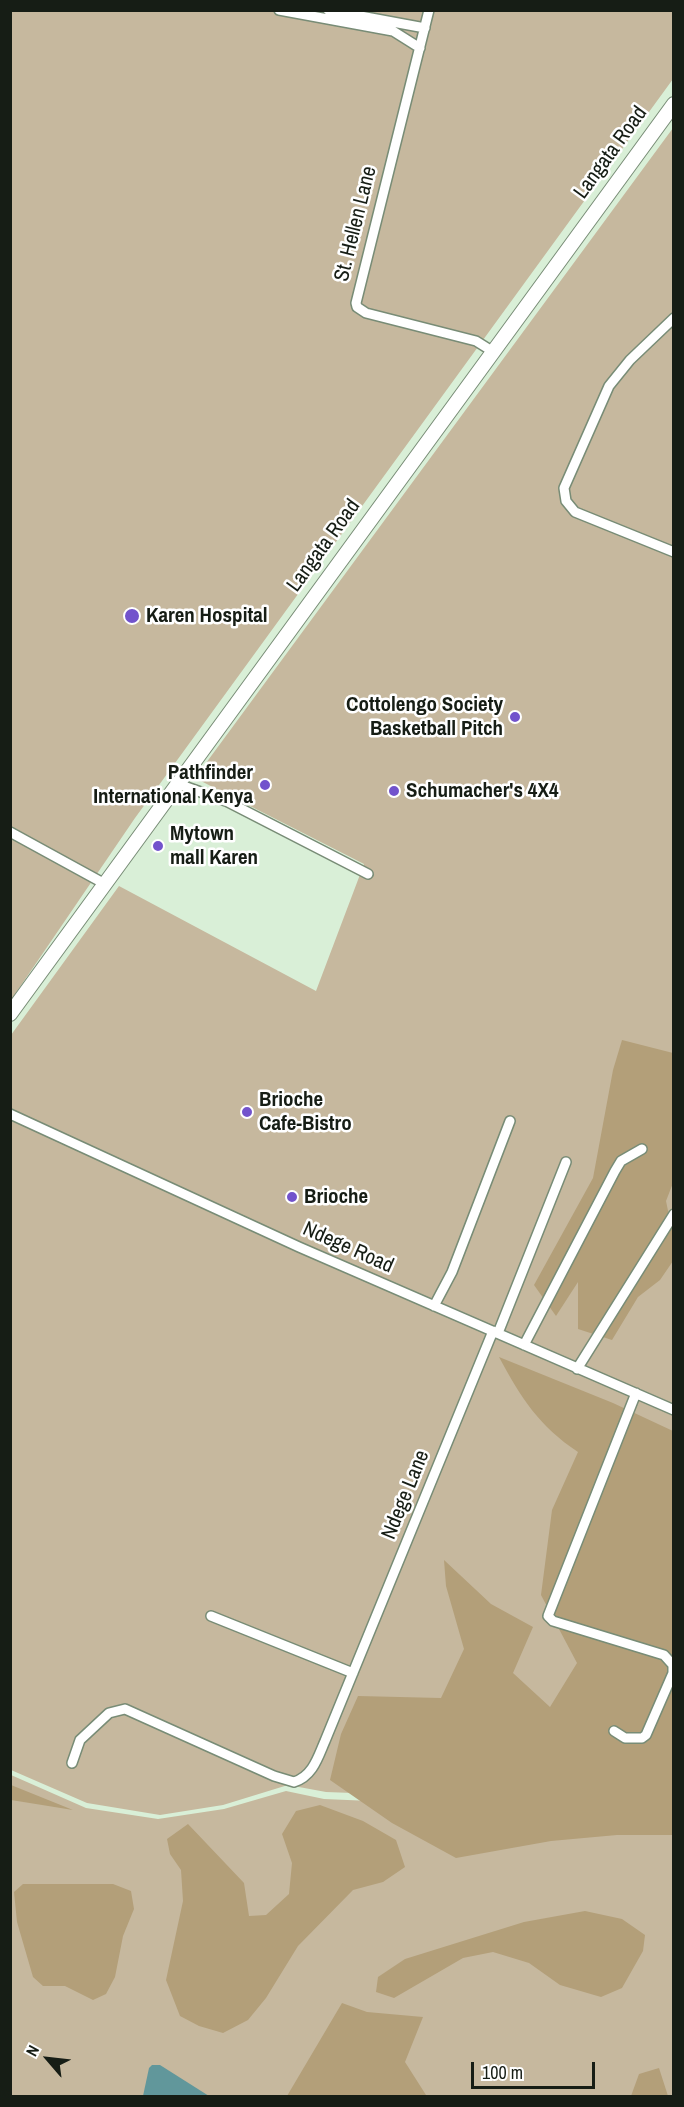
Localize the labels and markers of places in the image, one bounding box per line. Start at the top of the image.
place label: Karen Hospital [146,603,268,629]
marker: Karen Hospital [123,607,141,625]
place label: Cottolengo Society Basketball Pitch [346,692,503,742]
marker: Cottolengo Society Basketball Pitch [508,710,522,724]
place label: Pathfinder International Kenya [93,760,253,810]
marker: Pathfinder International Kenya [258,778,272,792]
place label: Schumacher's 4X4 [406,778,558,804]
marker: Schumacher's 4X4 [387,784,401,798]
place label: Mytown mall Karen [170,821,258,871]
marker: Mytown mall Karen [151,839,165,853]
place label: Brioche Cafe-Bistro [259,1087,352,1137]
marker: Brioche Cafe-Bistro [240,1105,254,1119]
place label: Brioche [304,1184,368,1210]
marker: Brioche [285,1190,299,1204]

